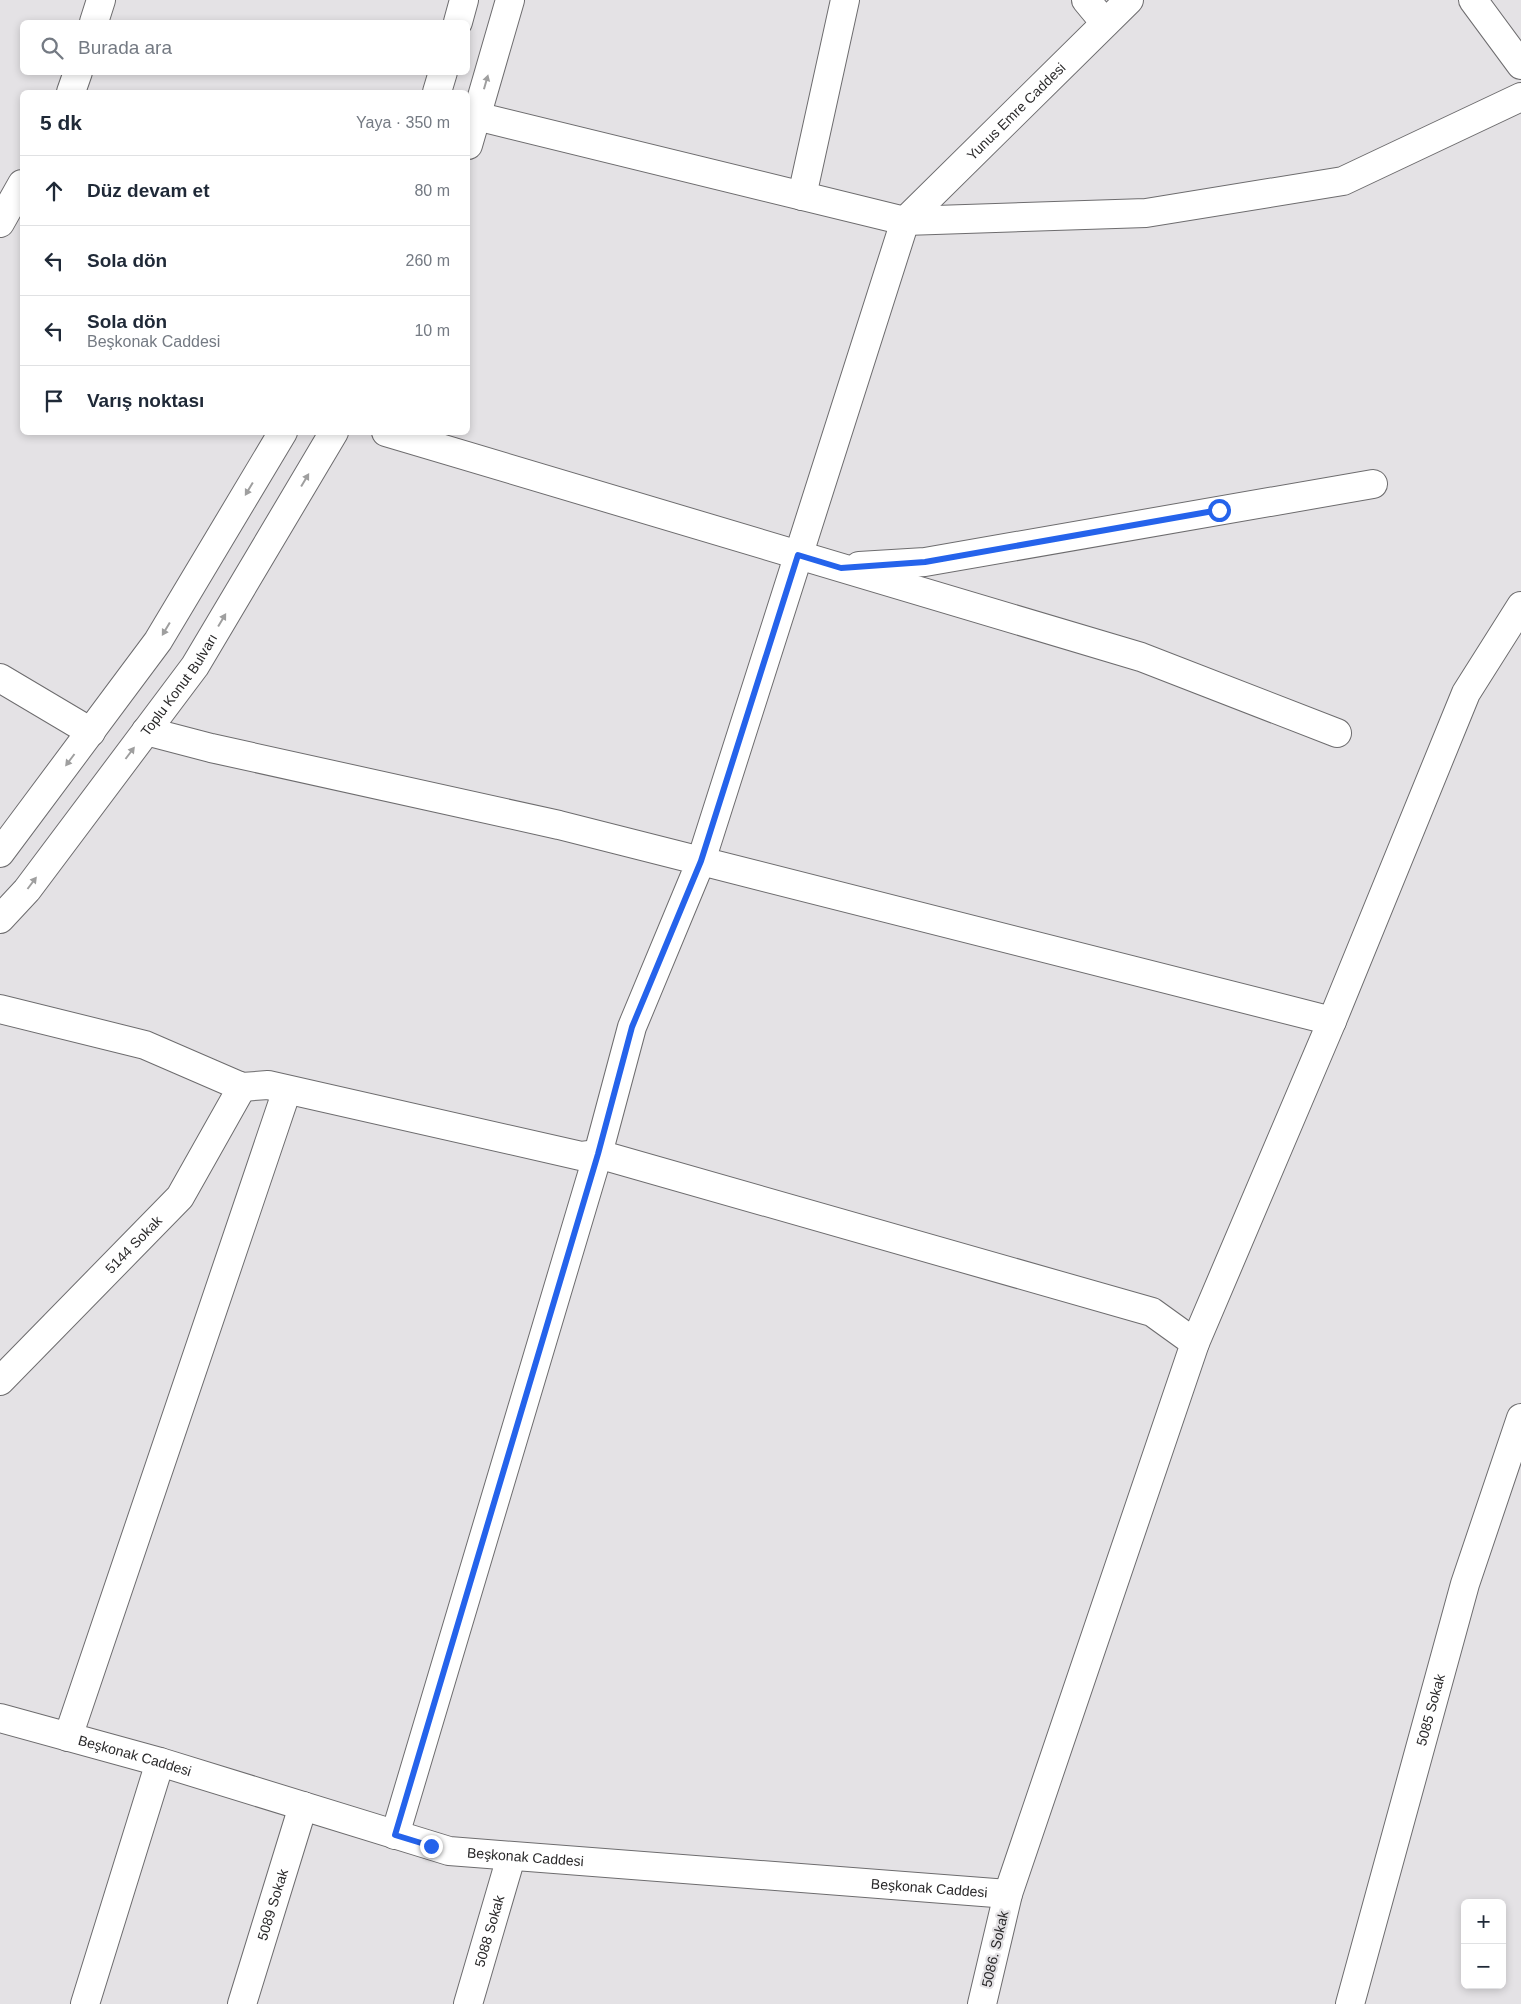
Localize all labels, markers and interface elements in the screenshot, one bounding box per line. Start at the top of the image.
search box [20,20,470,75]
icon: search [38,34,66,62]
text: Burada ara [78,37,172,58]
street label: Yunus Emre Caddesi [964,60,1069,163]
one-way arrow [482,74,490,89]
text: 5 dk [40,111,82,134]
text: Yaya · 350 m [356,114,450,131]
icon: ahead [40,177,68,205]
text: Düz devam et [87,180,209,201]
text: 80 m [414,182,450,199]
icon: left [40,247,68,275]
text: Sola dön [87,250,167,271]
text: 260 m [406,252,450,269]
text: Sola dön [87,311,167,332]
icon: left [40,317,68,345]
text: 10 m [414,322,450,339]
text: Beşkonak Caddesi [87,333,220,350]
icon: arrive [40,387,68,415]
text: Varış noktası [87,390,204,411]
one-way arrow [301,473,310,486]
one-way arrow [244,483,253,496]
route start [1208,499,1231,522]
one-way arrow [218,613,227,626]
one-way arrow [161,622,170,635]
street label: Toplu Konut Bulvarı [137,631,220,739]
one-way arrow [124,747,135,760]
one-way arrow [65,753,75,767]
one-way arrow [27,877,38,890]
street label: 5144 Sokak [102,1212,166,1277]
street label: 5085 Sokak [1413,1671,1448,1748]
street label: Beşkonak Caddesi [77,1732,193,1779]
route end [420,1835,443,1858]
street label: Beşkonak Caddesi [467,1844,584,1869]
street label: 5089 Sokak [254,1866,291,1942]
street label: Beşkonak Caddesi [870,1875,988,1900]
street label: 5088 Sokak [471,1892,508,1969]
map controls [1461,1899,1506,1989]
button: + [1461,1899,1506,1944]
street label: 5086. Sokak [978,1908,1012,1989]
button: − [1461,1944,1506,1989]

